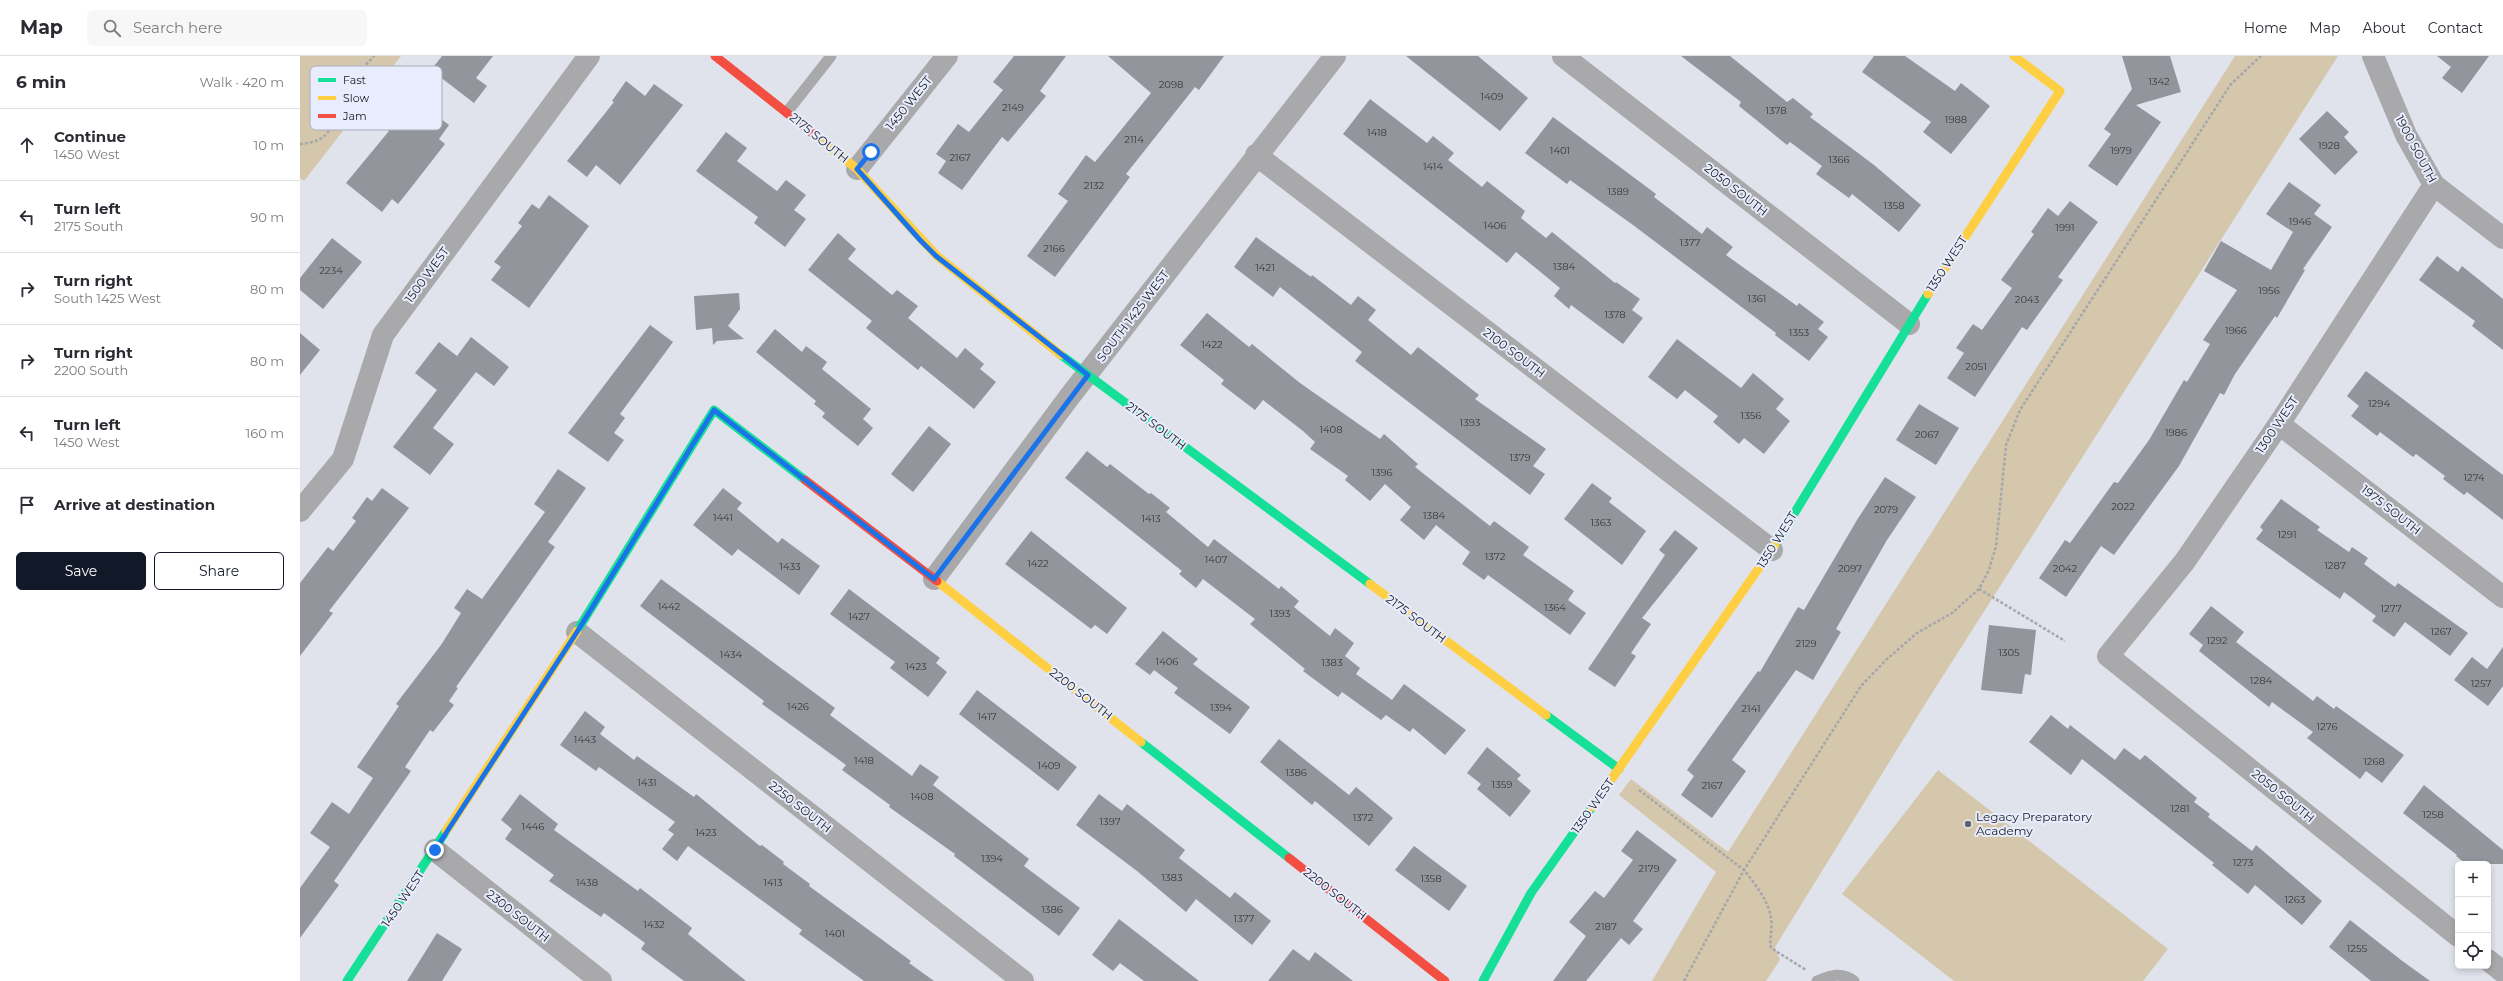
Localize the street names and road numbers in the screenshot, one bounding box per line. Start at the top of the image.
street label: 1450 WEST [882,72,935,133]
street label: 2175 SOUTH [787,109,852,166]
street label: 1900 SOUTH [2392,113,2440,185]
street label: 2050 SOUTH [1702,160,1771,219]
street label: 1350 WEST [1923,233,1970,295]
street label: 1500 WEST [401,244,452,306]
street label: SOUTH 1425 WEST [1093,267,1172,364]
street label: 2100 SOUTH [1480,324,1548,381]
street label: 1300 WEST [2252,393,2301,456]
street label: 2175 SOUTH [1123,398,1189,453]
street label: 1975 SOUTH [2358,482,2424,538]
street label: 1350 WEST [1753,508,1800,571]
street label: 2175 SOUTH [1383,591,1449,646]
street label: 2200 SOUTH [1047,664,1116,723]
street label: 2050 SOUTH [2249,766,2318,825]
street label: 1350 WEST [1568,775,1617,836]
street label: 2250 SOUTH [766,778,834,836]
street label: 2200 SOUTH [1301,864,1370,923]
street label: 1450 WEST [378,867,427,930]
street label: 2300 SOUTH [484,886,553,945]

